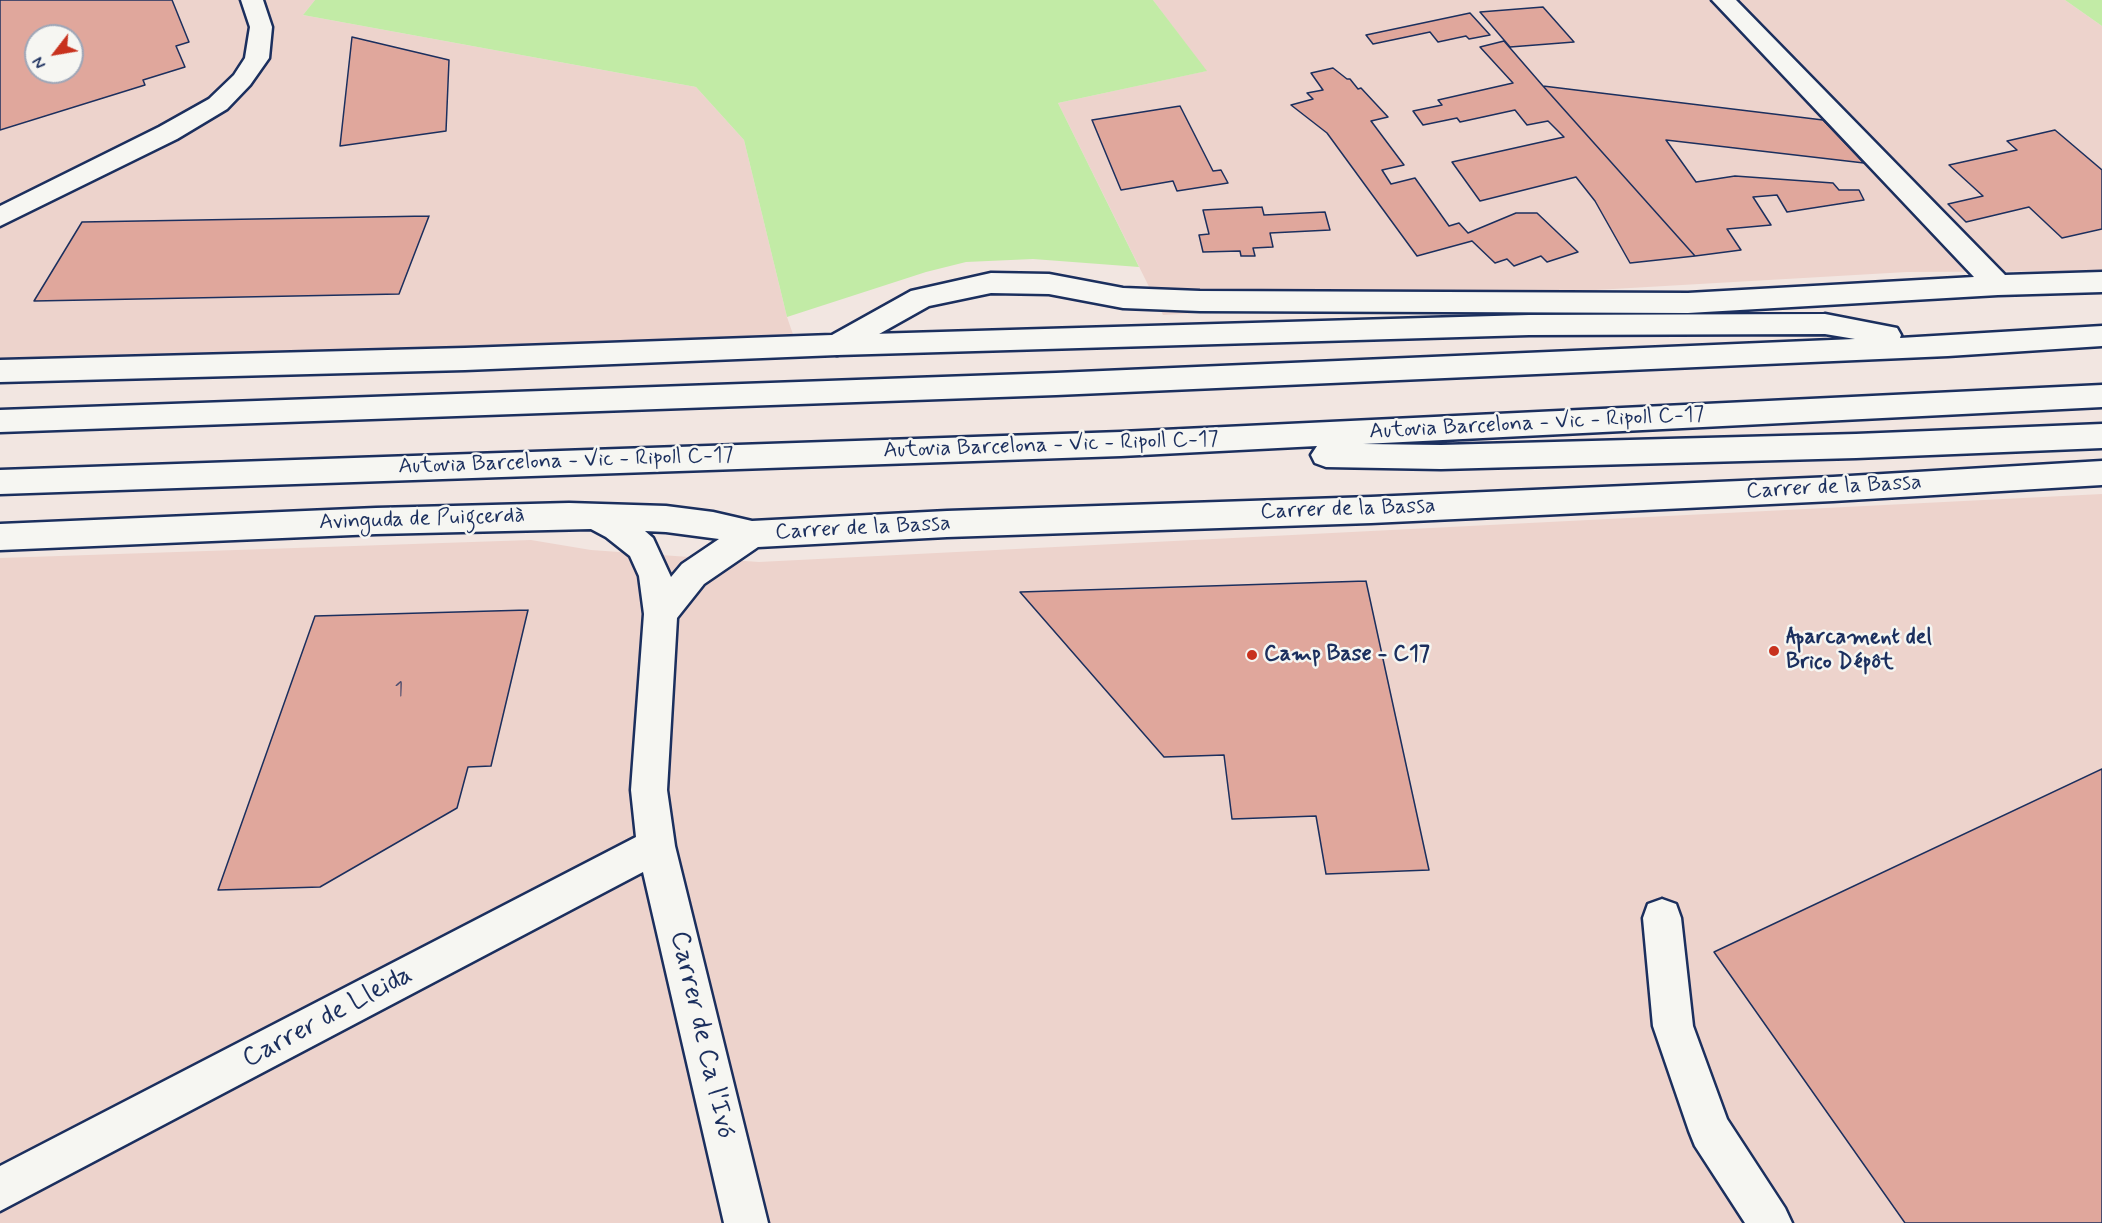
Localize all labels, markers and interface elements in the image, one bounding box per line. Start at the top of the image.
north arrow [24,24,84,84]
text: N [28,53,52,72]
street label: Autovia Barcelona - Vic - Ripoll C-17 [1369,402,1705,446]
street label: Autovia Barcelona - Vic - Ripoll C-17 [883,427,1219,465]
street label: Autovia Barcelona - Vic - Ripoll C-17 [398,443,734,481]
street label: Carrer de la Bassa [1746,470,1922,506]
street label: Carrer de la Bassa [1260,494,1436,526]
street label: Avinguda de Puigcerdà [319,503,525,537]
street label: Carrer de la Bassa [775,511,951,547]
place label: Aparcament del Brico Dépôt [1786,625,1932,676]
place label: Camp Base - C17 [1264,642,1430,668]
marker: Aparcament del Brico Dépôt [1767,644,1781,658]
marker: Camp Base - C17 [1245,648,1259,662]
house number: 1 [395,679,403,703]
street label: Carrer de Ca l'Ivó [661,928,741,1142]
street label: Carrer de Lleida [237,960,419,1076]

